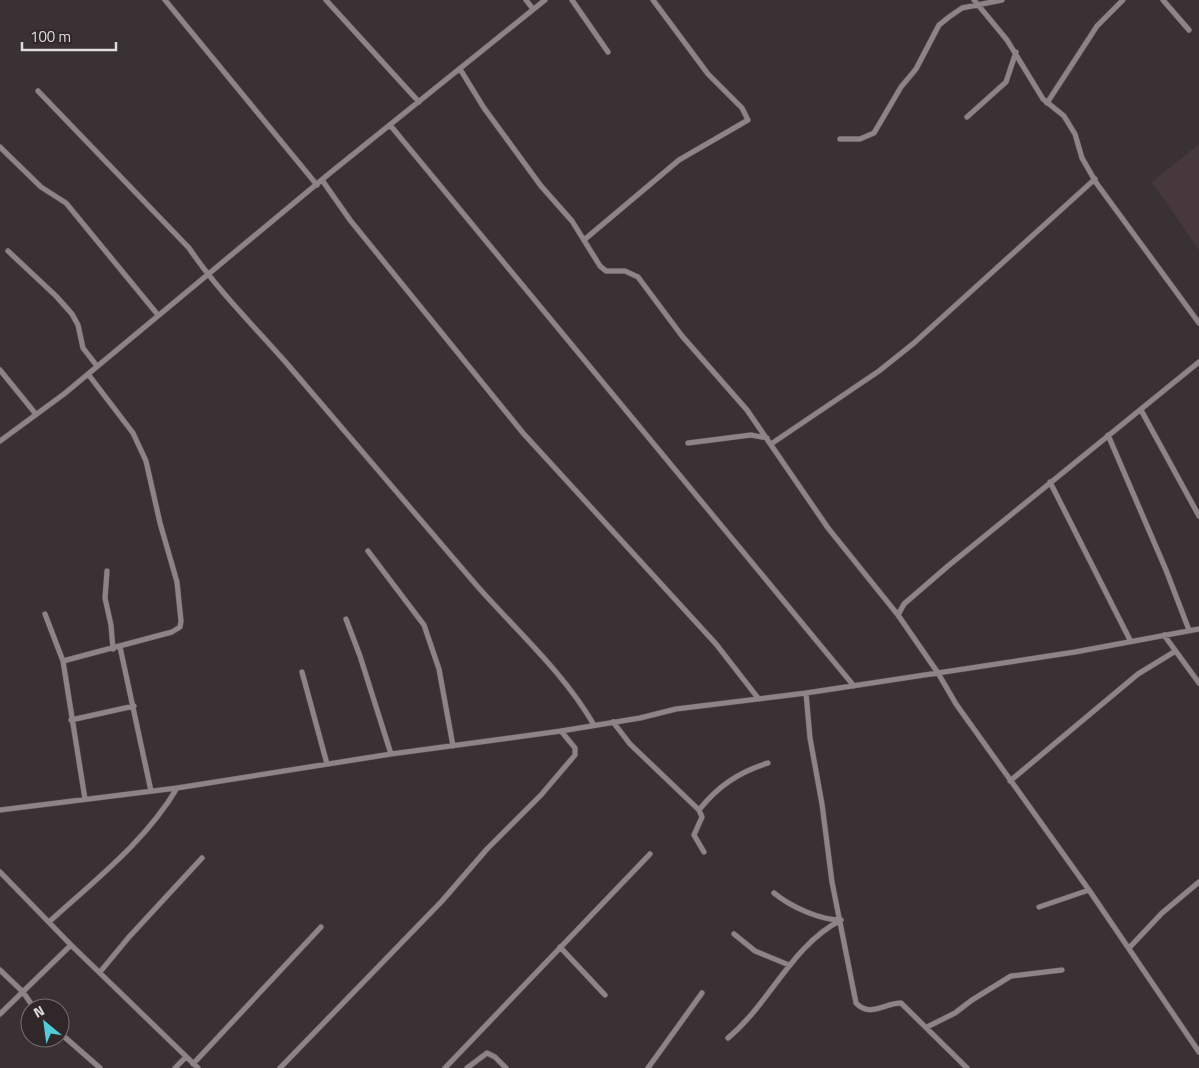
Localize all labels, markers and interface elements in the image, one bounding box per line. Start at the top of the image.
scale bar [22,20,116,52]
text: 100 m [30,25,71,48]
north arrow [20,998,70,1048]
text: N [29,1000,48,1023]

